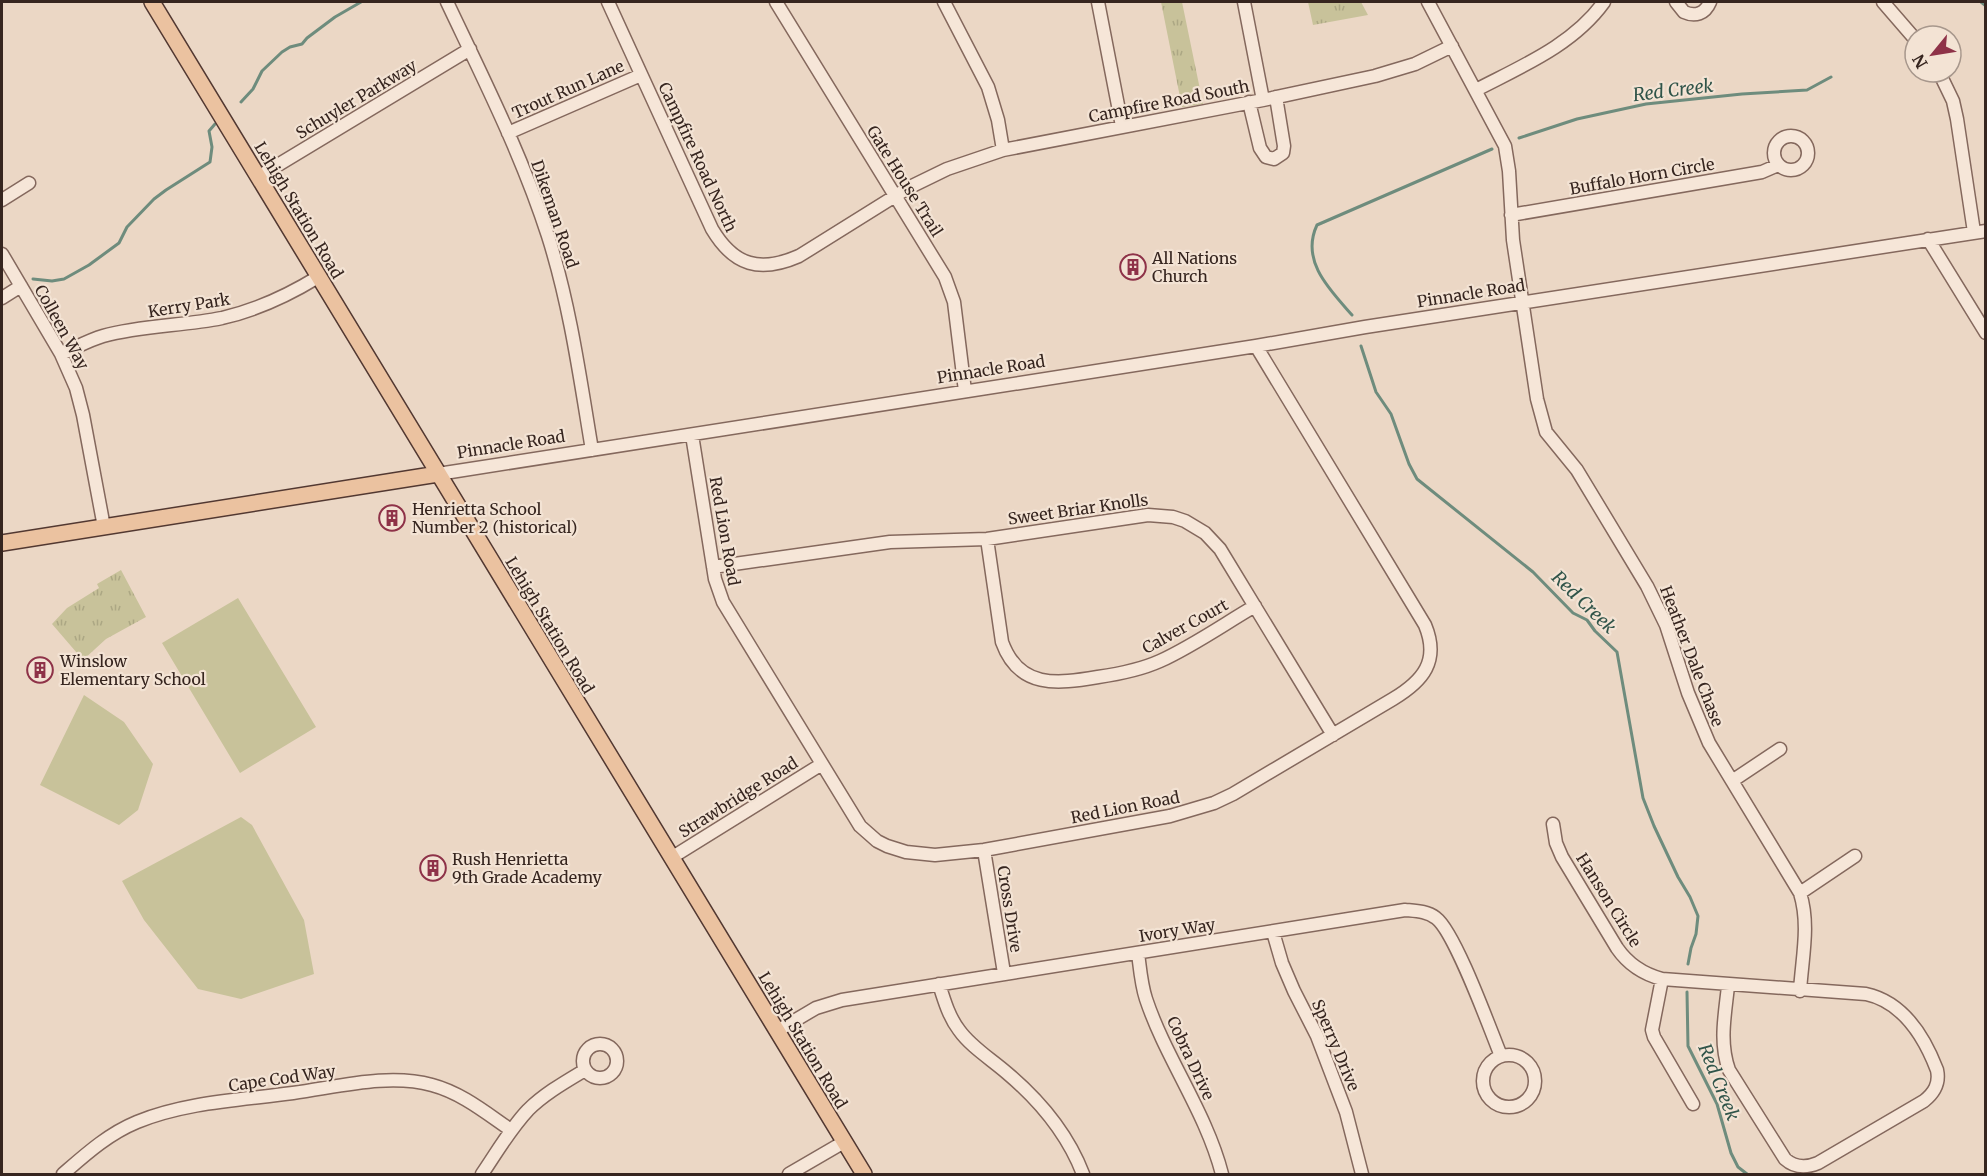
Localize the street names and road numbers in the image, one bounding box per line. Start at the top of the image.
street label: Schuyler Parkway [292,55,421,143]
street label: Trout Run Lane [509,55,627,123]
street label: Campfire Road South [1087,76,1251,126]
street label: Campfire Road North [654,79,742,235]
street label: Gate House Trail [863,122,947,240]
street label: Lehigh Station Road [250,138,348,282]
street label: Buffalo Horn Circle [1568,153,1716,199]
street label: Dikeman Road [527,157,583,271]
street label: Pinnacle Road [1416,275,1527,311]
street label: Colleen Way [31,281,94,373]
street label: Kerry Park [146,289,232,321]
street label: Pinnacle Road [936,351,1047,387]
street label: Pinnacle Road [456,426,567,462]
street label: Red Lion Road [706,475,745,587]
street label: Sweet Briar Knolls [1007,489,1150,529]
street label: Lehigh Station Road [501,553,599,697]
street label: Heather Dale Chase [1656,583,1728,729]
street label: Calver Court [1139,594,1232,658]
street label: Strawbridge Road [675,752,802,842]
street label: Red Lion Road [1069,787,1181,827]
street label: Hanson Circle [1572,849,1646,951]
street label: Cross Drive [993,864,1027,954]
street label: Ivory Way [1137,914,1217,946]
street label: Lehigh Station Road [754,968,852,1112]
street label: Sperry Drive [1308,996,1364,1094]
street label: Cobra Drive [1163,1013,1219,1103]
street label: Cape Cod Way [227,1061,337,1095]

